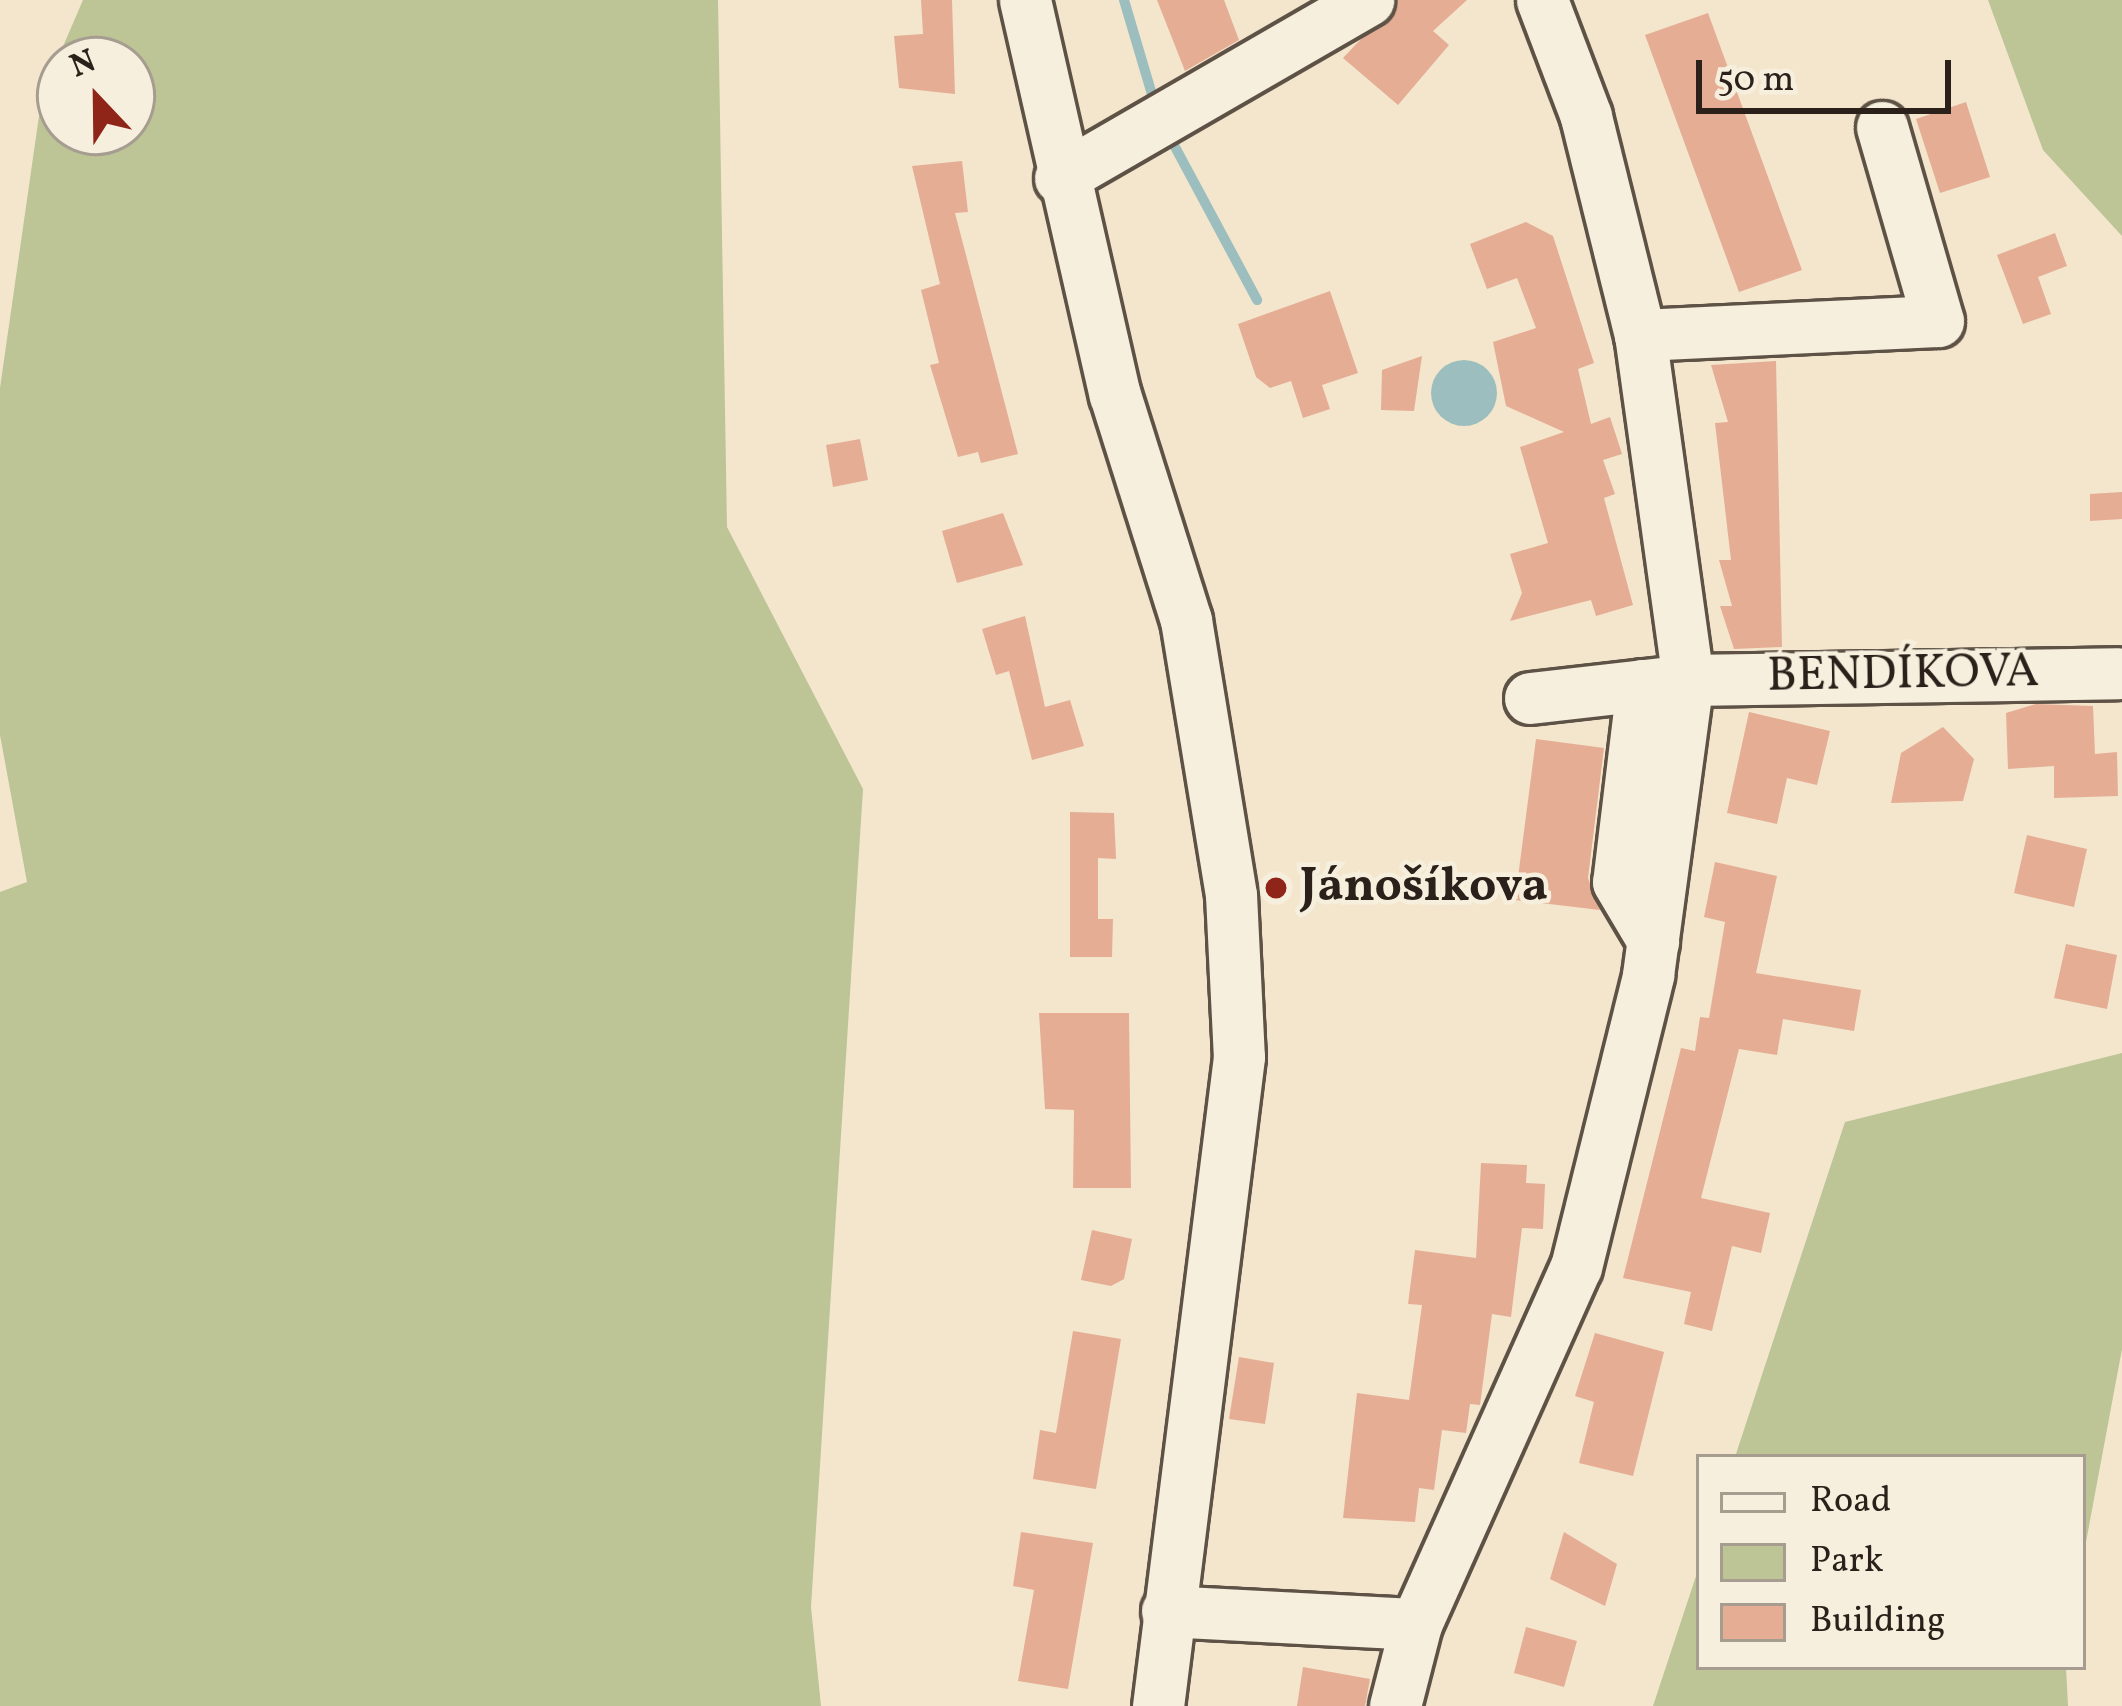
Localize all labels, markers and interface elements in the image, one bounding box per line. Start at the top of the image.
north arrow [36,36,156,156]
scale bar [1702,36,1957,110]
text: N [64,40,103,91]
text: 50 m [1717,56,1794,106]
street label: BENDÍKOVA [1767,644,2039,706]
place label: Jánošíkova [1300,859,1548,917]
marker: Jánošíkova [1263,875,1289,901]
legend [1696,1454,2086,1670]
text: Road [1810,1477,1891,1527]
text: Park [1810,1537,1884,1587]
text: Building [1810,1597,1945,1647]

